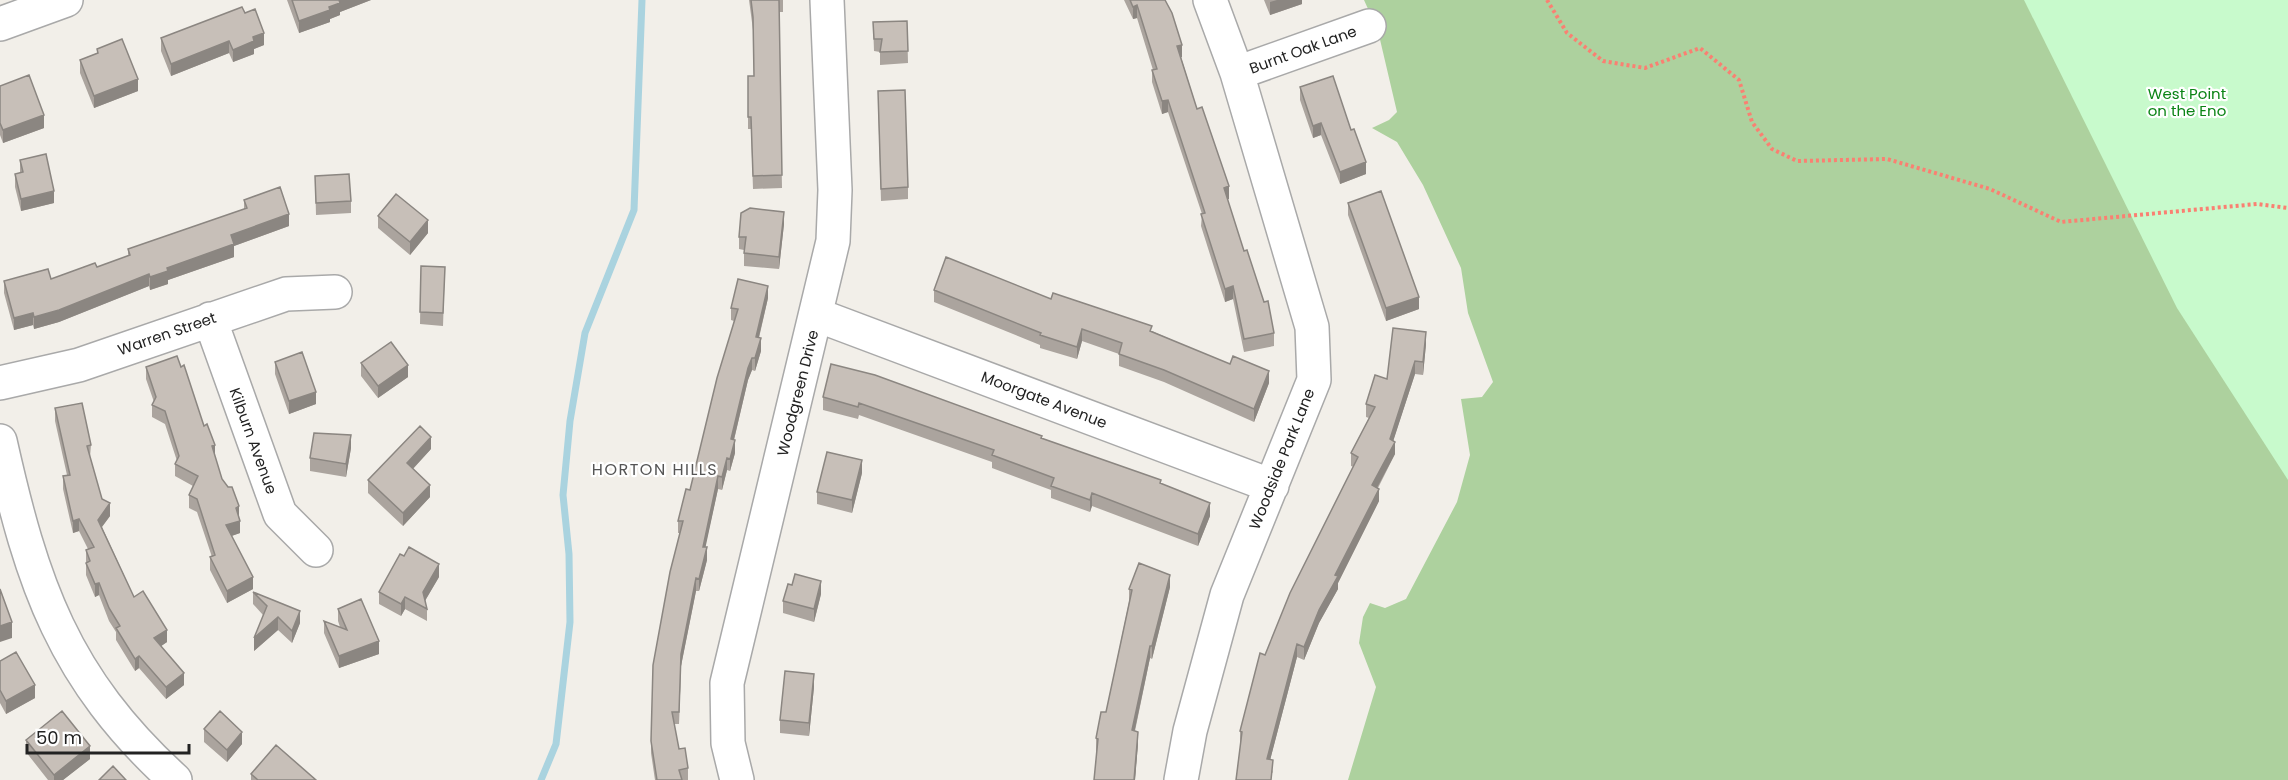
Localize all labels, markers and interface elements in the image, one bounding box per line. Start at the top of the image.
street label: Burnt Oak Lane [1246,20,1359,79]
park label: West Point on the Eno [2148,83,2226,121]
street label: Warren Street [115,307,219,360]
street label: Woodgreen Drive [772,327,823,458]
street label: Moorgate Avenue [978,366,1110,433]
street label: Kilburn Avenue [225,385,282,497]
street label: Woodside Park Lane [1244,385,1319,533]
district label: HORTON HILLS [592,458,718,481]
scale bar [27,717,189,755]
text: 50 m [36,725,82,750]

